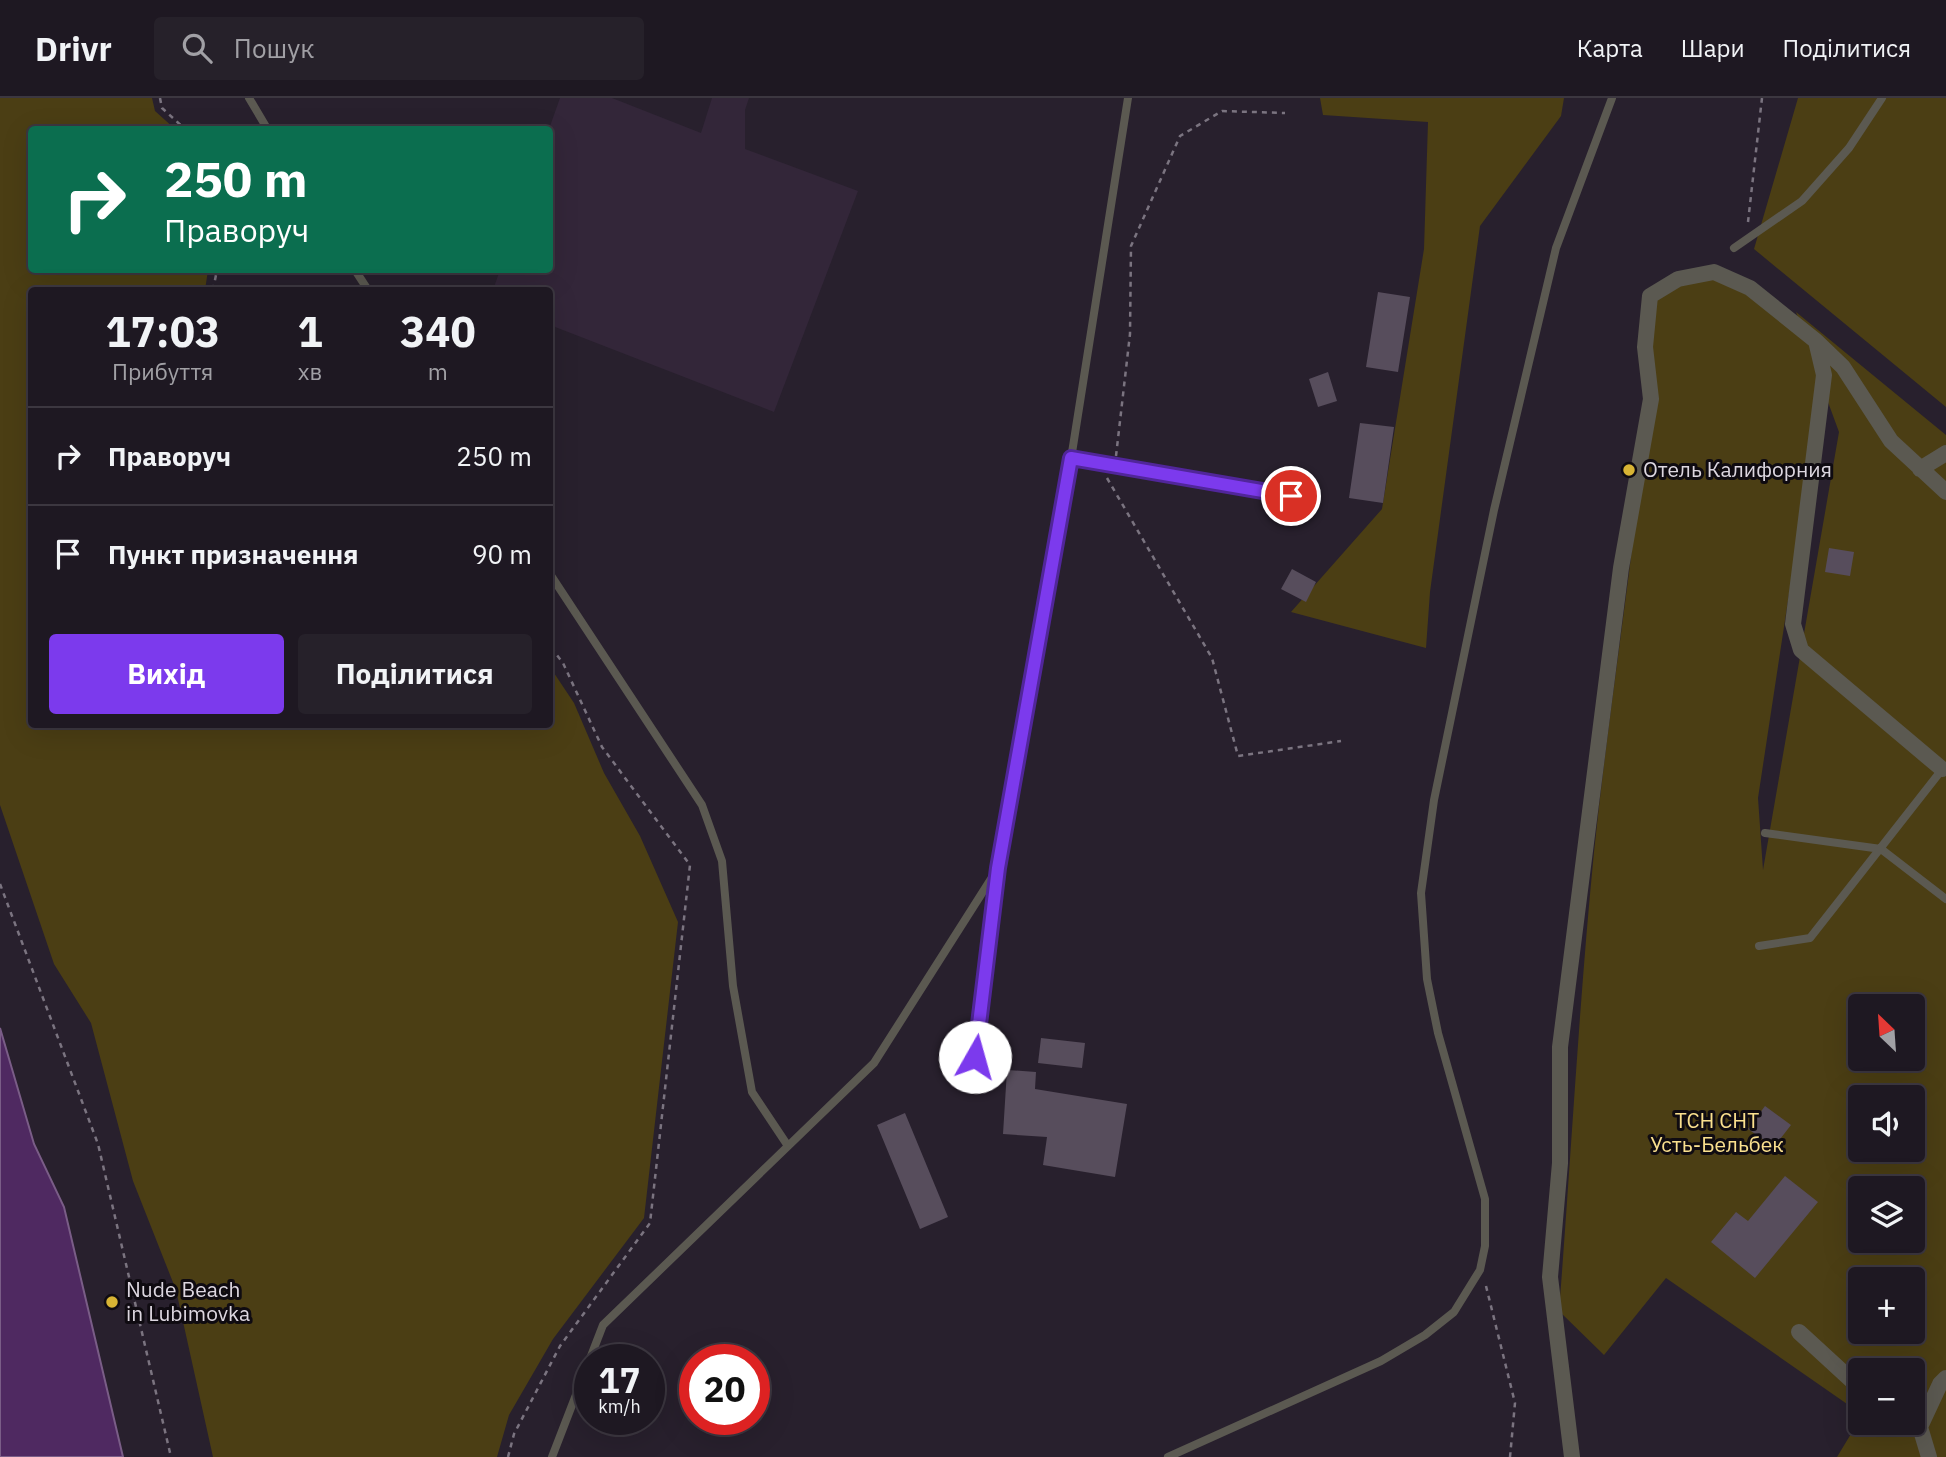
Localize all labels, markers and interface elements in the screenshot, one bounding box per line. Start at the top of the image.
search box [154,17,644,80]
text: Drivr [35,27,112,70]
icon: search [178,29,216,67]
text: Пошук [234,31,314,65]
text: Карта [1577,32,1643,64]
text: Шари [1681,32,1745,64]
text: Поділитися [1783,32,1911,64]
text: 250 m [164,147,308,210]
icon: right [49,154,140,245]
text: Праворуч [164,209,309,251]
text: 17:03 [105,304,220,359]
text: 1 [297,304,323,359]
text: 340 [400,304,476,359]
text: Прибуття [112,356,213,386]
text: хв [298,356,322,386]
text: m [428,356,448,386]
icon: right [49,437,87,475]
text: Праворуч [108,439,231,473]
text: 250 m [456,439,532,473]
place label: Отель Калифорния [1643,455,1832,483]
marker: Отель Калифорния [1621,462,1637,478]
pin [1261,466,1321,526]
icon: arrive [1272,477,1310,515]
icon: arrive [49,535,87,573]
text: Пункт призначення [108,537,358,571]
text: 90 m [472,537,532,571]
button: Вихід [49,634,284,714]
button: Поділитися [298,634,532,714]
north arrow [1848,994,1925,1071]
map controls [1848,994,1925,1435]
position arrow [938,1020,1012,1094]
button: sound [1848,1085,1925,1162]
park label: ТСН СНТ Усть-Бельбек [1650,1106,1784,1158]
button: layers [1848,1176,1925,1253]
button: + [1848,1267,1925,1344]
place label: Nude Beach in Lubimovka [126,1275,250,1327]
marker: Nude Beach in Lubimovka [104,1294,120,1310]
speed limit sign: 20 [679,1344,770,1435]
text: 17 [598,1357,641,1403]
button: − [1848,1358,1925,1435]
text: km/h [598,1395,641,1418]

